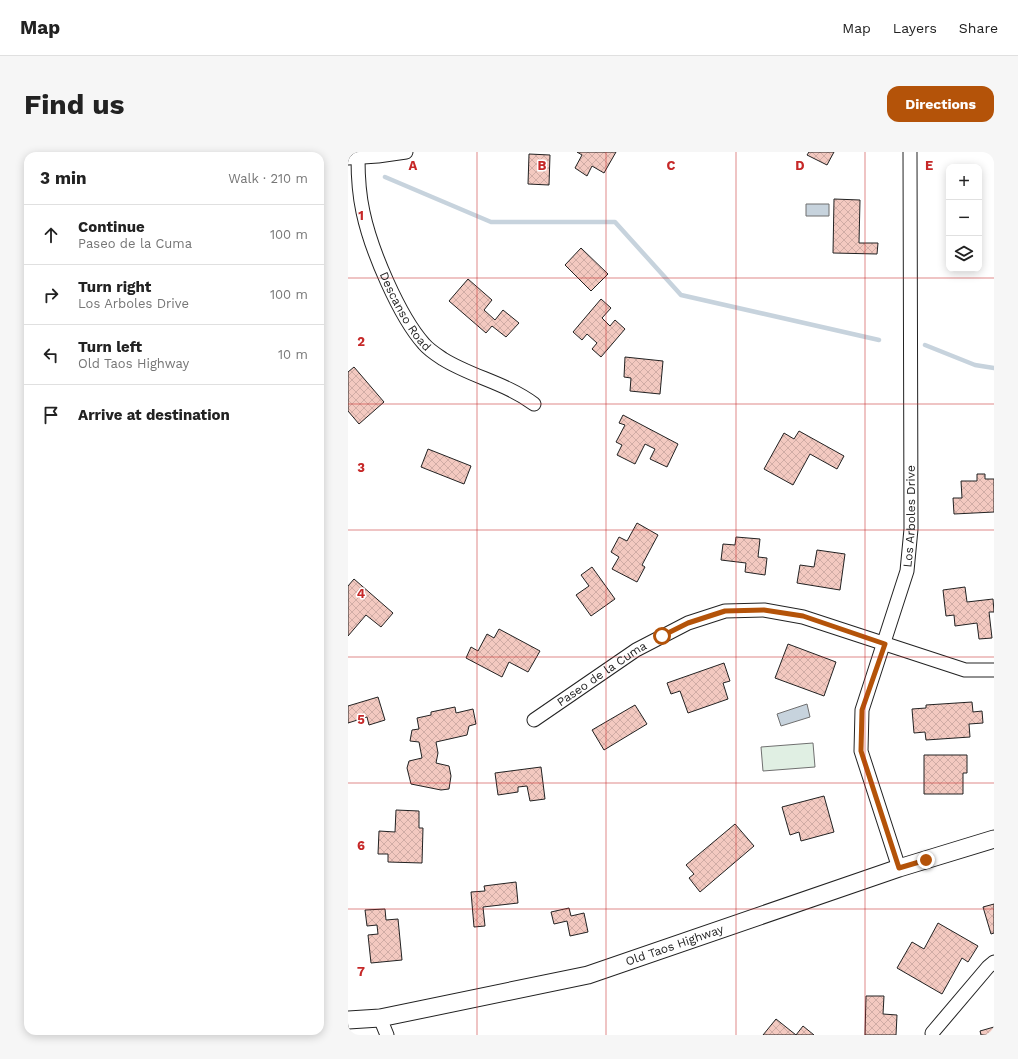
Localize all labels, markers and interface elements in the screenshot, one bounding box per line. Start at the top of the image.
text: Map [20,16,60,39]
text: Map [842,20,871,36]
text: Layers [893,20,937,36]
text: Share [959,20,998,36]
button: Directions [887,86,994,122]
text: Find us [24,88,124,121]
text: A [409,158,418,173]
text: B [538,158,547,173]
text: C [667,158,676,173]
text: D [795,158,805,173]
text: E [925,158,933,173]
map controls [946,164,982,272]
button: + [946,164,982,200]
text: 3 min [40,168,86,188]
text: Walk · 210 m [228,171,308,186]
button: − [946,200,982,236]
text: 1 [358,208,364,223]
text: Continue [78,218,145,236]
icon: ahead [40,224,62,246]
text: 100 m [270,227,308,242]
text: Paseo de la Cuma [78,236,192,251]
button: layers [946,236,982,272]
street label: Descanso Road [377,270,434,354]
text: Turn right [78,278,151,296]
icon: right [40,284,62,306]
text: 100 m [270,287,308,302]
text: Los Arboles Drive [78,296,189,311]
text: 2 [357,334,365,349]
text: Turn left [78,338,142,356]
icon: left [40,344,62,366]
text: 10 m [278,347,308,362]
text: Old Taos Highway [78,356,189,371]
icon: arrive [40,404,62,426]
text: Arrive at destination [78,406,230,424]
text: 3 [357,460,365,475]
street label: Los Arboles Drive [900,465,918,568]
text: 4 [357,586,366,601]
route start [653,627,671,645]
street label: Paseo de la Cuma [554,639,649,709]
text: 5 [357,712,365,727]
text: 6 [357,838,365,853]
route end [917,851,935,869]
street label: Old Taos Highway [624,922,726,969]
text: 7 [357,964,365,979]

